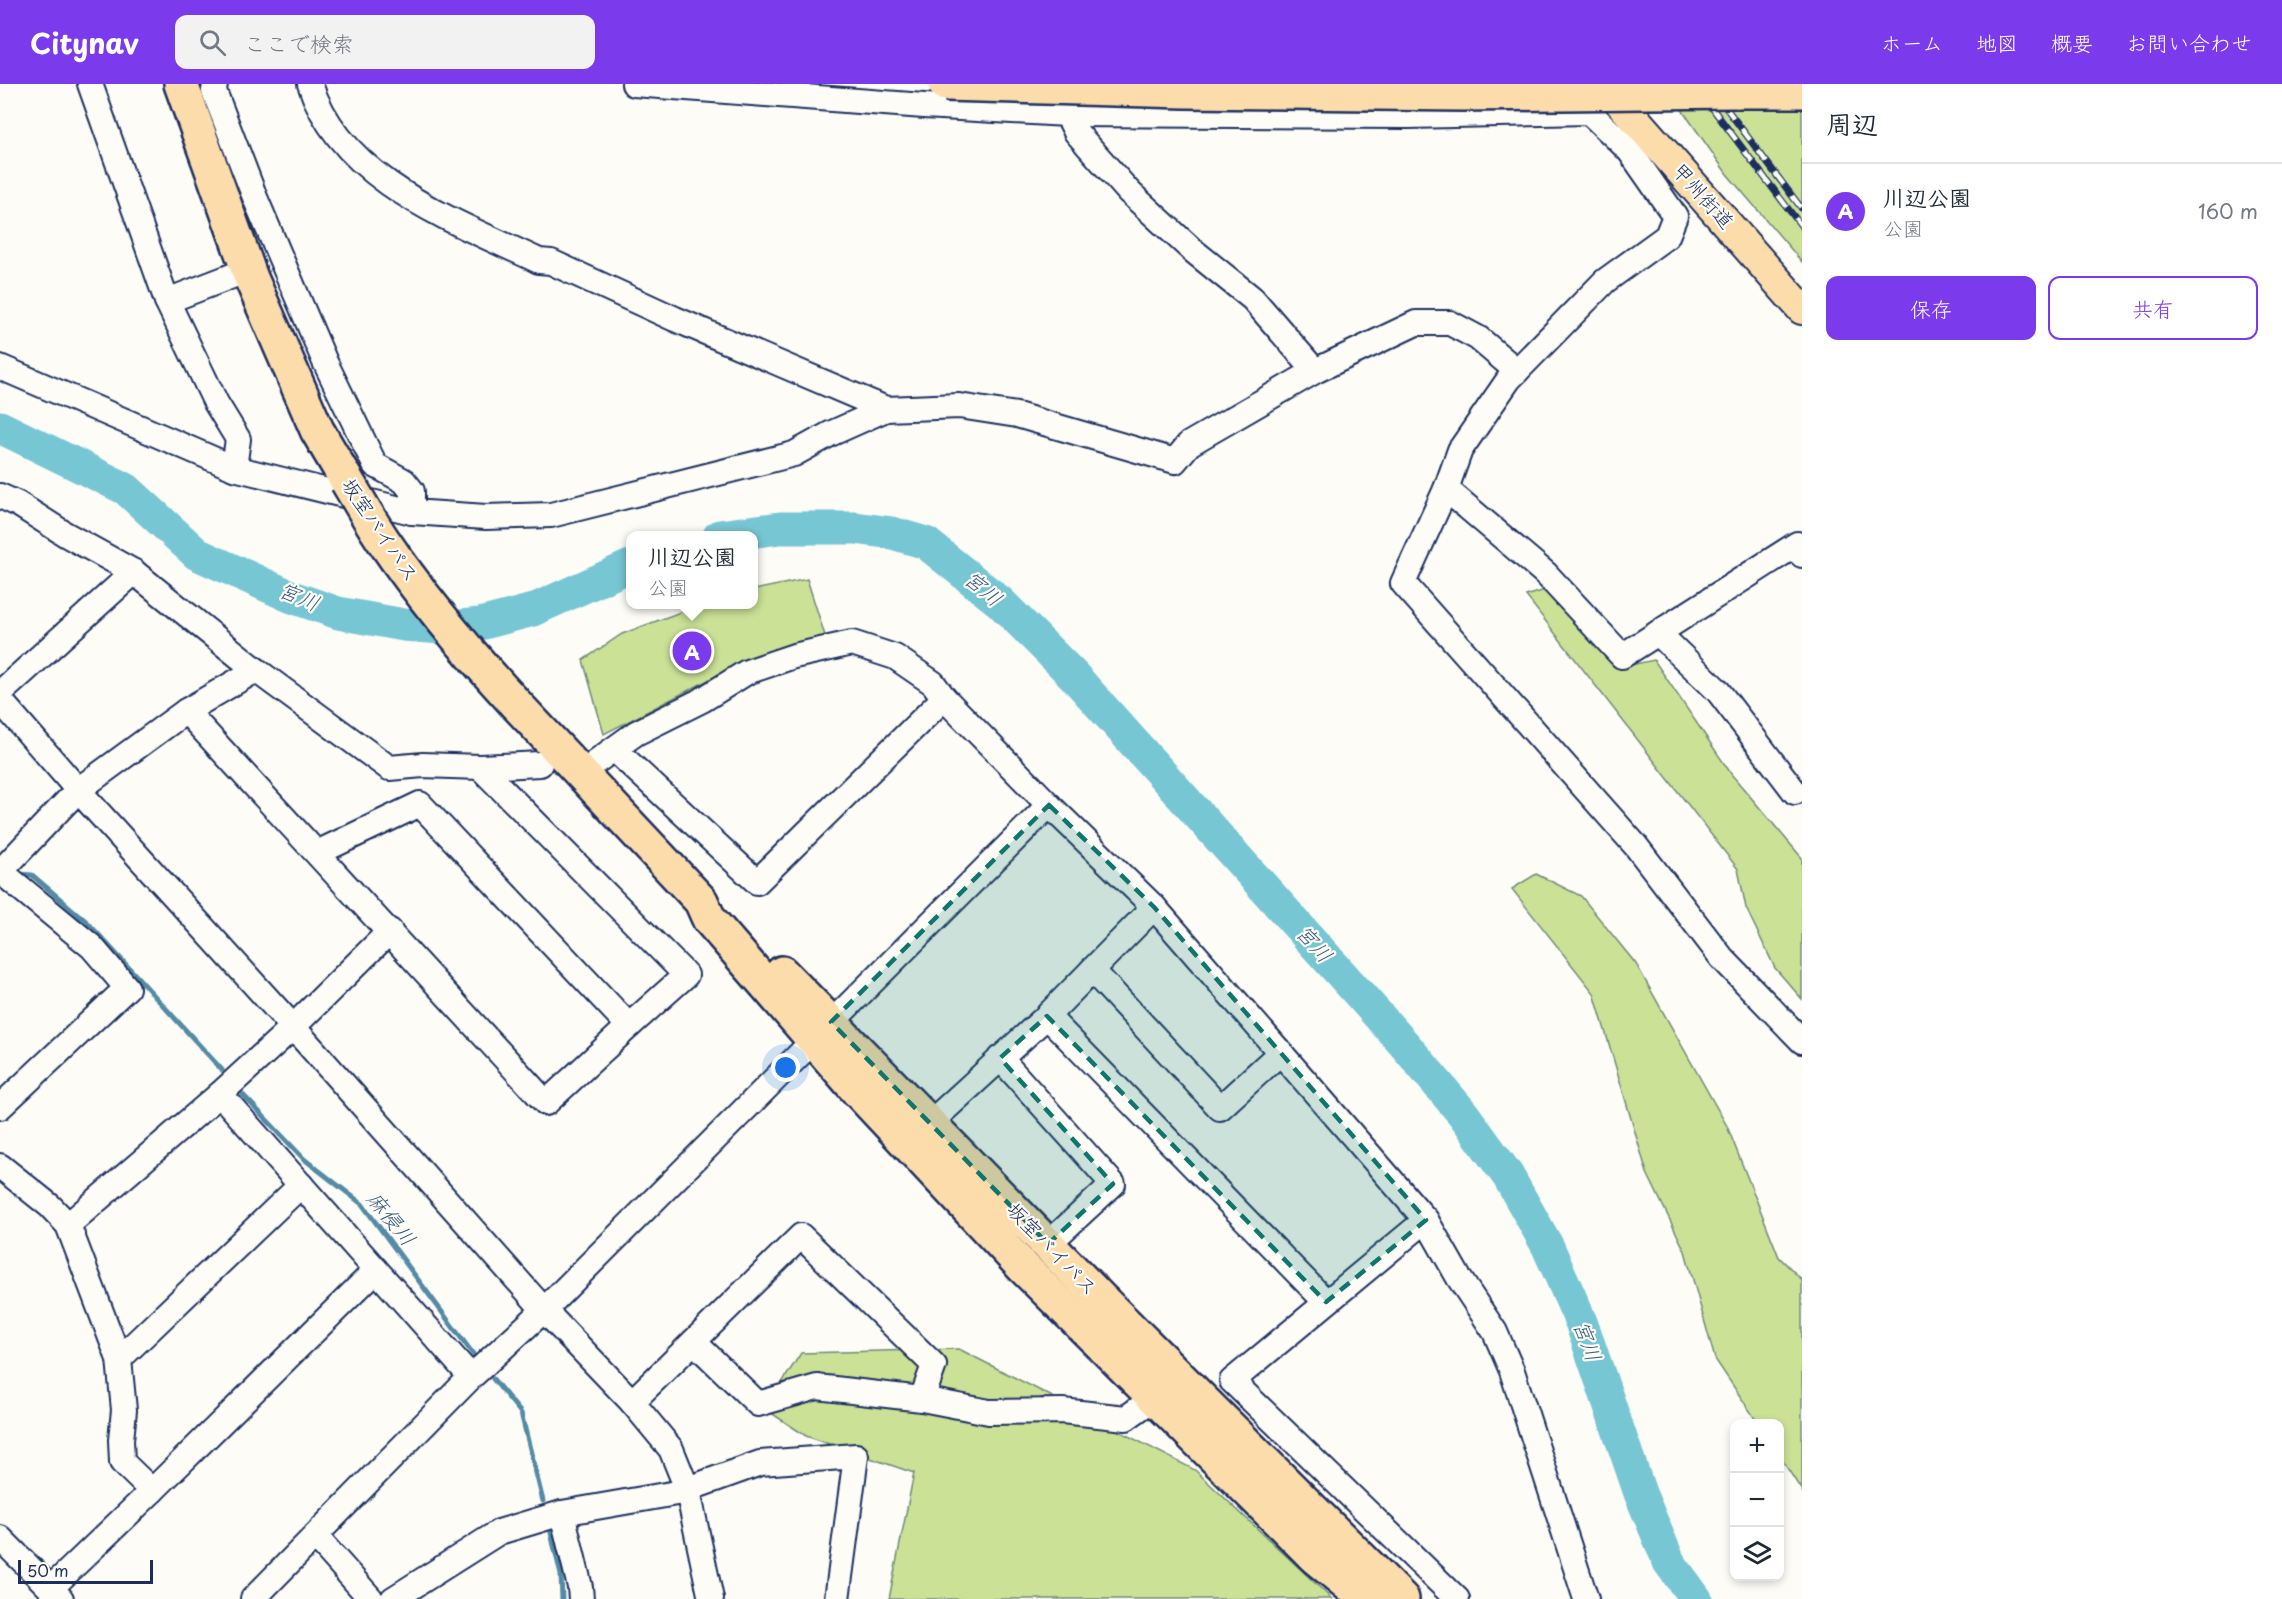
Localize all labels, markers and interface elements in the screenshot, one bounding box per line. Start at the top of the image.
search box [175,15,595,69]
text: Citynav [30,21,139,64]
icon: search [196,26,229,59]
text: ここで検索 [244,26,354,59]
text: ホーム [1881,26,1943,58]
text: 地図 [1976,26,2018,58]
text: 概要 [2051,26,2093,58]
text: お問い合わせ [2126,26,2252,58]
text: 周辺 [1826,104,1878,143]
street label: 甲州街道 [1666,156,1742,235]
text: 川辺公園 [1883,180,1971,213]
text: A [1838,196,1853,226]
text: 160 m [2198,196,2258,226]
text: 公園 [1883,213,1923,243]
button: 保存 [1826,276,2036,340]
button: 共有 [2048,276,2258,340]
street label: 坂室バイパス [335,471,427,587]
popup [626,531,758,609]
text: 川辺公園 [648,539,736,572]
water label: 宮川 [958,562,1011,613]
water label: 宮川 [274,572,325,618]
text: 公園 [648,572,688,602]
pin: A [672,628,712,674]
water label: 宮川 [1290,916,1341,969]
your location [771,1053,800,1082]
water label: 麻侵川 [360,1183,425,1252]
street label: 坂室バイパス [1000,1195,1105,1302]
water label: 宮川 [1567,1315,1611,1366]
map controls [1730,1419,1784,1581]
button: + [1730,1419,1784,1473]
button: − [1730,1473,1784,1527]
button: layers [1730,1527,1784,1581]
scale bar [18,1557,153,1584]
text: 50 m [27,1558,68,1582]

